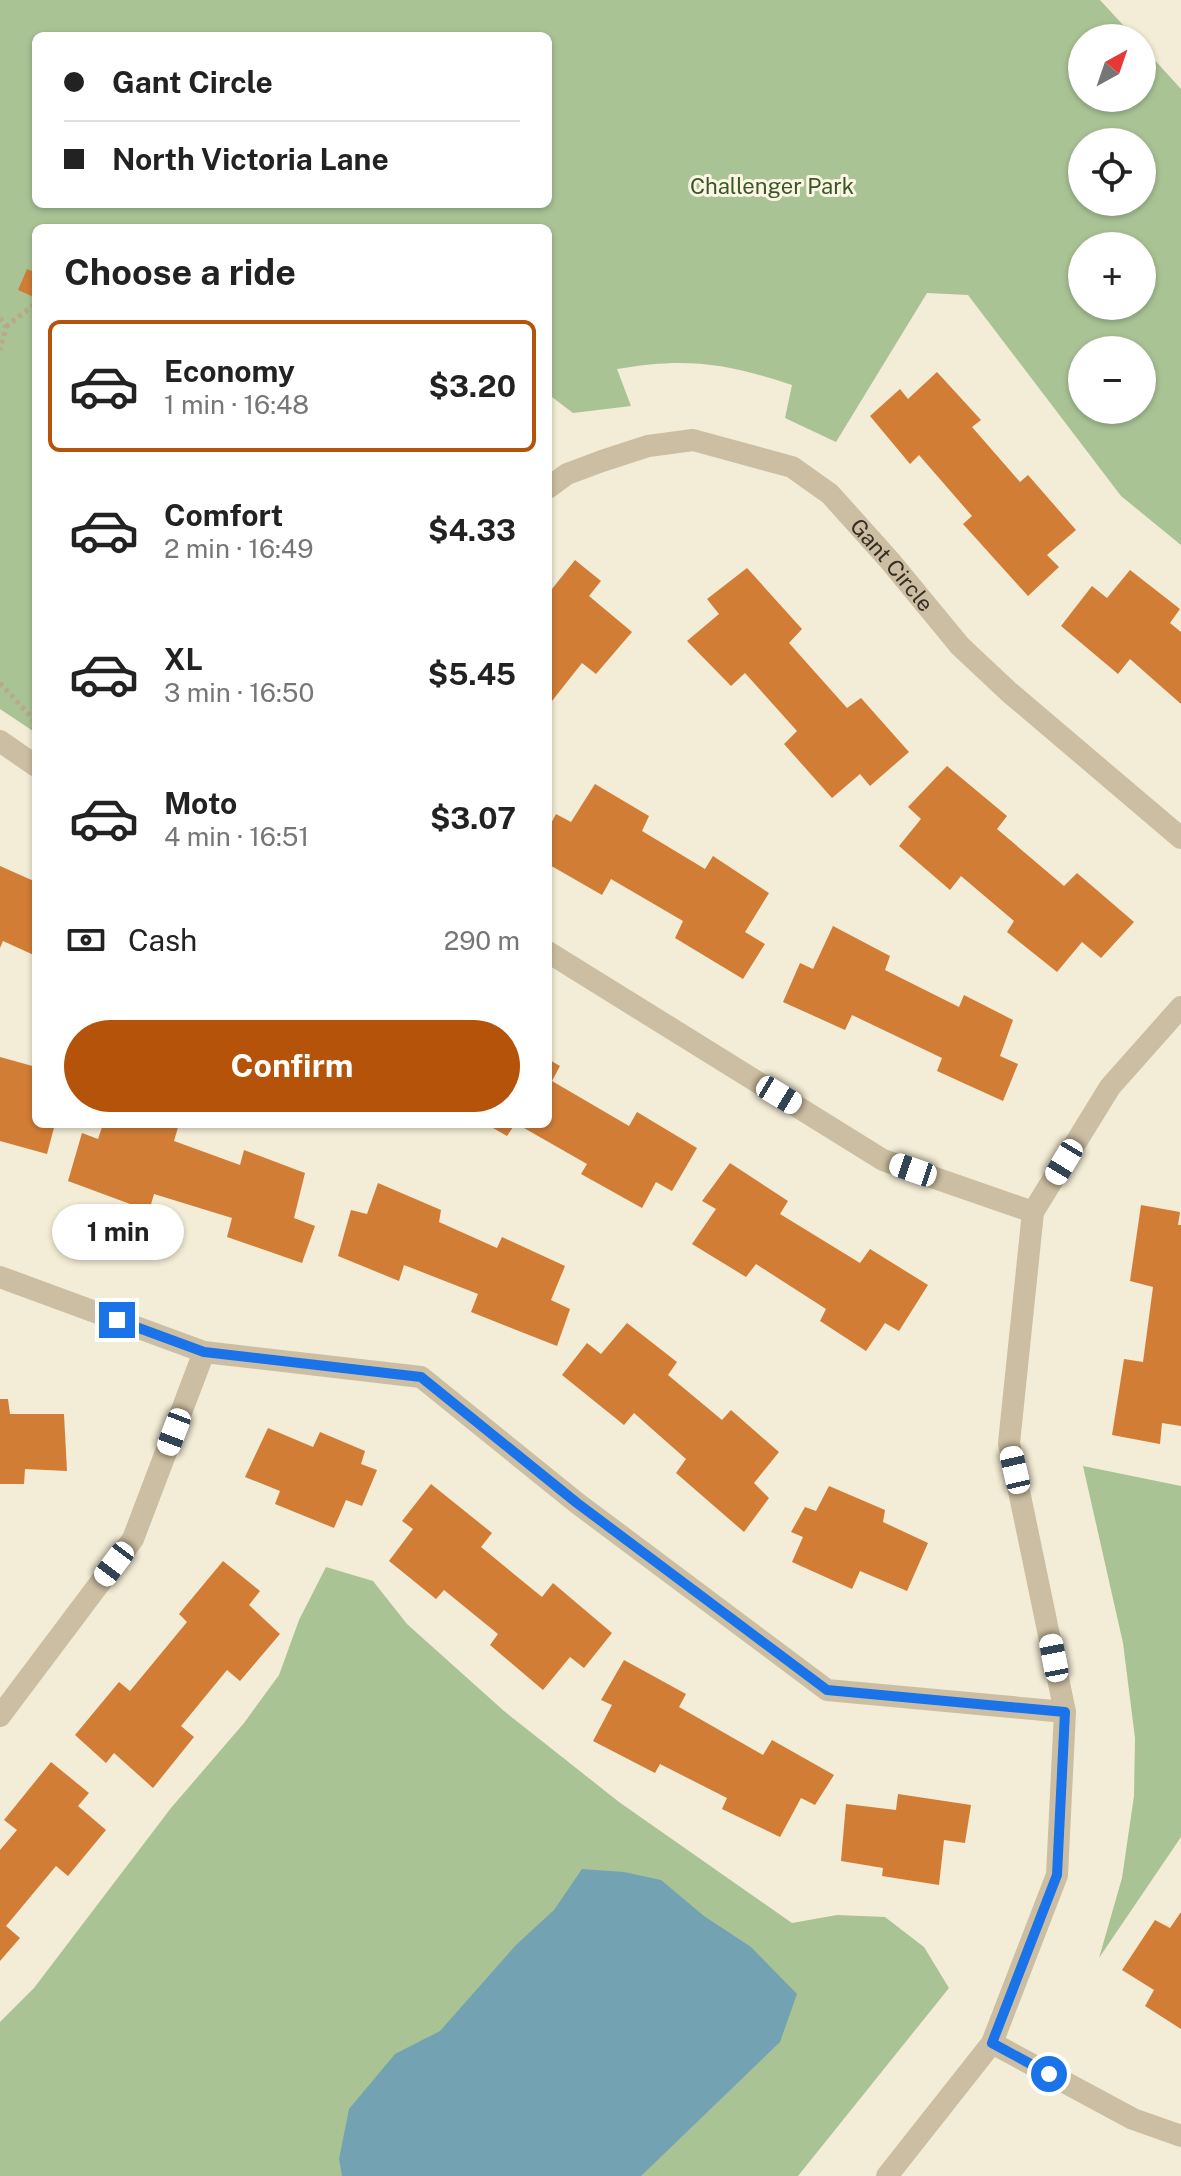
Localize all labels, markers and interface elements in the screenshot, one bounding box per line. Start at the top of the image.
north arrow [1068,24,1156,112]
map controls [1068,24,1156,424]
text: Gant Circle [112,64,273,100]
button: locate [1068,128,1156,216]
text: North Victoria Lane [112,141,389,177]
park label: Challenger Park [690,173,854,199]
button: + [1068,232,1156,320]
text: Choose a ride [64,251,296,293]
button: − [1068,336,1156,424]
icon: car [68,350,140,422]
text: Economy [164,353,295,389]
text: $3.20 [429,368,516,404]
text: 1 min · 16:48 [164,389,309,420]
icon: car [68,494,140,566]
text: Comfort [164,497,283,533]
text: $4.33 [428,512,516,548]
street label: Gant Circle [845,513,939,616]
text: 2 min · 16:49 [164,533,313,564]
icon: car [68,638,140,710]
text: XL [164,641,203,677]
text: $5.45 [428,656,516,692]
text: 3 min · 16:50 [164,677,314,708]
icon: car [68,782,140,854]
text: Moto [164,785,237,821]
text: $3.07 [430,800,516,836]
text: 4 min · 16:51 [164,821,309,852]
icon: cash [64,918,108,962]
text: Cash [128,922,197,958]
text: 290 m [444,925,520,956]
button: Confirm [64,1020,520,1112]
car [752,1072,806,1118]
car [1041,1135,1087,1189]
car [886,1151,940,1189]
callout: 1 min [51,1204,183,1260]
text: 1 min [87,1216,149,1247]
route end [99,1302,135,1338]
car [154,1405,194,1459]
car [998,1444,1032,1496]
car [90,1538,138,1590]
car [1038,1632,1070,1684]
route start [1031,2056,1067,2092]

